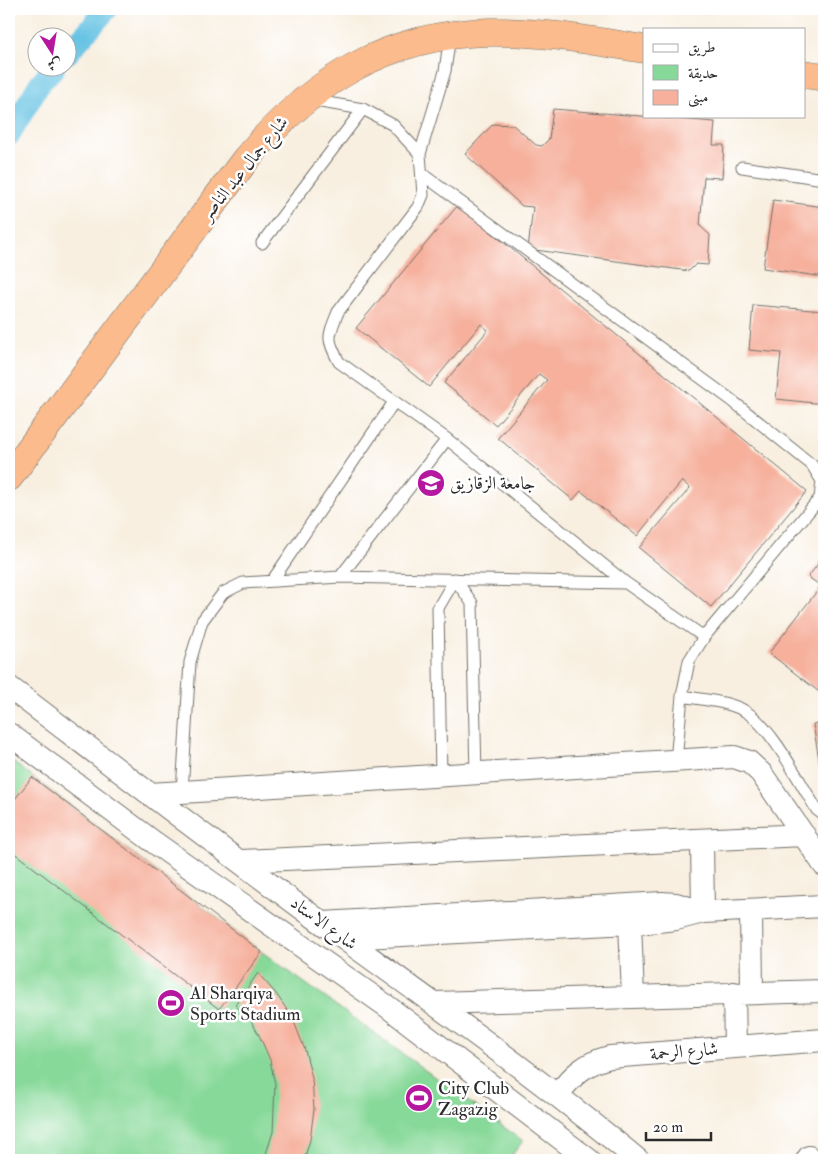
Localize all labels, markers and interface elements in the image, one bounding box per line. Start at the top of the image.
north arrow [28,28,78,78]
legend [643,28,806,118]
text: طريق [688,38,715,57]
text: ش [46,54,63,74]
text: حديقة [688,64,718,83]
text: مبنى [688,88,708,108]
street label: شارع جمال عبد الناصر [194,112,296,228]
school or university icon: جامعة الزقازيق [416,468,446,498]
place label: جامعة الزقازيق [450,472,535,495]
street label: شارع الاستاد [284,891,362,958]
place label: Al Sharqiya Sports Stadium [189,982,300,1026]
sports icon: Al Sharqiya Sports Stadium [156,988,186,1018]
street label: شارع الرحمة [649,1037,719,1069]
place label: City Club Zagazig [438,1077,509,1121]
sports icon: City Club Zagazig [404,1083,434,1113]
scale bar [646,1109,710,1141]
text: 20 m [653,1118,683,1137]

